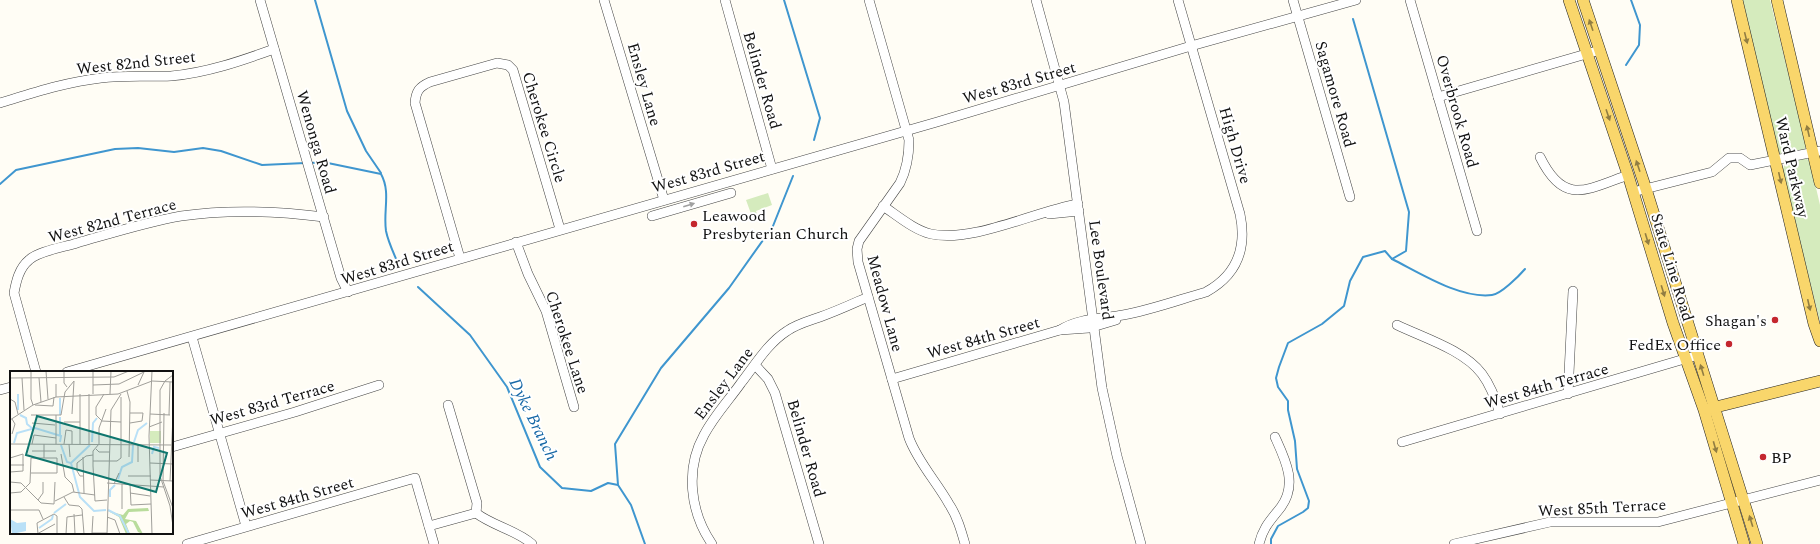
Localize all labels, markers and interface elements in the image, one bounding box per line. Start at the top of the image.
one-way arrow [1588,18,1594,30]
street label: Belinder Road [737,29,787,132]
one-way arrow [1744,32,1750,44]
street label: Sagamore Road [1308,38,1362,150]
street label: Ensley Lane [621,40,667,129]
street label: West 82nd Street [75,45,197,81]
street label: Overbrook Road [1429,52,1485,171]
street label: West 83rd Street [960,55,1079,111]
street label: Cherokee Circle [516,69,572,186]
street label: Wenonga Road [290,88,342,197]
street label: High Drive [1213,104,1257,187]
one-way arrow [1606,109,1612,121]
street label: Ward Parkway [1769,114,1816,221]
one-way arrow [1804,125,1810,137]
street label: West 83rd Street [649,144,768,200]
one-way arrow [1635,160,1641,172]
one-way arrow [1777,172,1783,184]
street label: West 82nd Terrace [46,192,179,250]
one-way arrow [684,202,696,208]
place label: Leawood Presbyterian Church [702,204,849,246]
street label: State Line Road [1644,210,1700,324]
street label: Lee Boulevard [1082,218,1120,322]
marker: Leawood Presbyterian Church [689,219,699,229]
one-way arrow [1644,233,1650,245]
street label: West 83rd Street [338,234,457,292]
street label: Meadow Lane [861,252,910,354]
one-way arrow [1660,285,1666,297]
street label: Cherokee Lane [539,288,595,397]
one-way arrow [1807,298,1813,311]
place label: Shagan's [1705,309,1767,333]
street label: West 84th Street [924,310,1043,366]
marker: Shagan's [1770,315,1780,325]
place label: FedEx Office [1628,333,1721,357]
marker: FedEx Office [1724,339,1734,349]
street label: Ensley Lane [688,342,759,425]
street label: West 84th Terrace [1481,357,1611,415]
one-way arrow [1699,364,1705,376]
inset map [10,371,173,534]
street label: West 83rd Terrace [207,374,337,432]
water label: Dyke Branch [502,374,564,465]
street label: Belinder Road [781,397,831,500]
one-way arrow [1712,442,1718,454]
place label: BP [1771,446,1792,470]
marker: BP [1758,452,1768,462]
street label: West 84th Street [238,470,357,526]
street label: West 85th Terrace [1537,493,1667,523]
one-way arrow [1748,515,1754,527]

